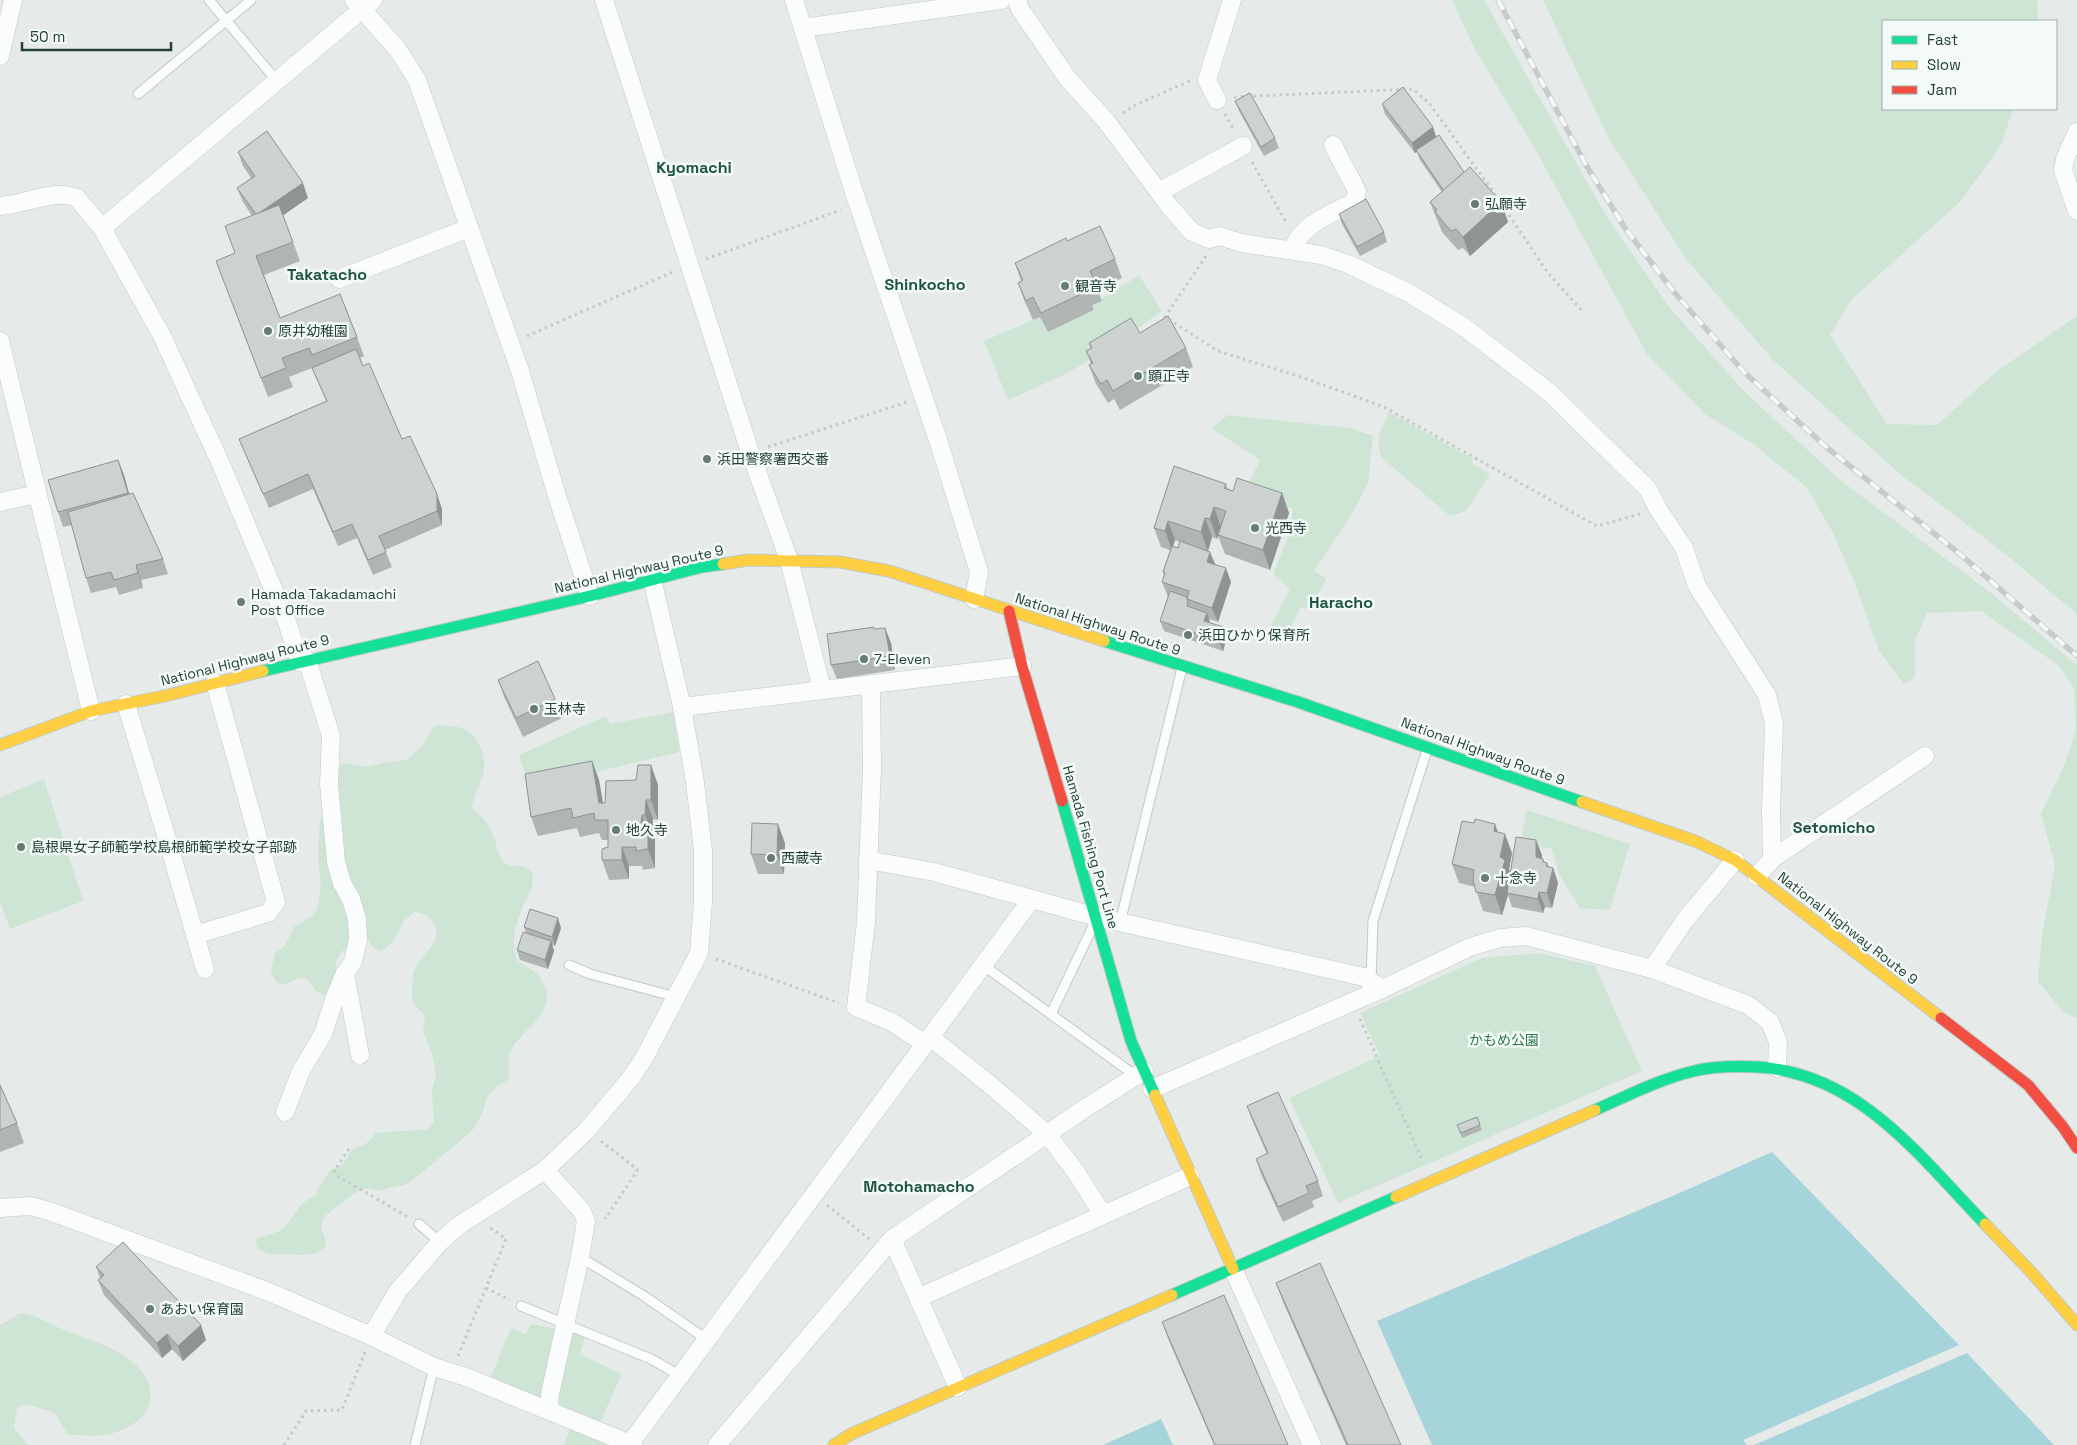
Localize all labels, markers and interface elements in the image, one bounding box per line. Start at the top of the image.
scale bar [22,20,171,52]
legend [1882,20,2057,110]
text: 50 m [30,27,65,46]
text: Fast [1927,30,1958,49]
text: Slow [1927,55,1961,74]
text: Jam [1927,80,1957,99]
district label: Kyomachi [656,157,732,178]
place label: 弘願寺 [1485,195,1527,213]
marker: 弘願寺 [1469,198,1481,210]
district label: Takatacho [287,264,367,285]
district label: Shinkocho [884,274,966,295]
place label: 観音寺 [1075,277,1117,295]
marker: 観音寺 [1059,280,1071,292]
place label: 原井幼稚園 [278,322,348,340]
marker: 原井幼稚園 [262,325,274,337]
place label: 顕正寺 [1148,367,1190,385]
marker: 顕正寺 [1132,370,1144,382]
place label: 浜田警察署西交番 [717,450,829,468]
marker: 浜田警察署西交番 [701,453,713,465]
place label: 光西寺 [1265,519,1307,537]
marker: 光西寺 [1249,522,1261,534]
street label: National Highway Route 9 [553,541,725,597]
place label: Hamada Takadamachi Post Office [251,585,396,619]
street label: National Highway Route 9 [1013,589,1183,659]
district label: Haracho [1309,592,1373,613]
marker: Hamada Takadamachi Post Office [235,596,247,608]
place label: 浜田ひかり保育所 [1198,626,1310,644]
marker: 浜田ひかり保育所 [1182,629,1194,641]
street label: National Highway Route 9 [159,630,331,690]
place label: 7-Eleven [874,650,931,668]
marker: 7-Eleven [858,653,870,665]
place label: 玉林寺 [544,700,586,718]
marker: 玉林寺 [528,703,540,715]
street label: National Highway Route 9 [1399,713,1567,789]
street label: Hamada Fishing Port Line [1059,763,1123,931]
district label: Setomicho [1793,817,1875,838]
place label: 地久寺 [626,821,668,839]
marker: 地久寺 [610,824,622,836]
place label: 島根県女子師範学校島根師範学校女子部跡 [31,838,297,856]
marker: 島根県女子師範学校島根師範学校女子部跡 [15,841,27,853]
place label: 西蔵寺 [781,849,823,867]
marker: 西蔵寺 [765,852,777,864]
street label: National Highway Route 9 [1774,868,1922,988]
place label: 十念寺 [1495,869,1537,887]
marker: 十念寺 [1479,872,1491,884]
park label: かもめ公園 [1469,1031,1539,1049]
district label: Motohamacho [863,1176,975,1197]
place label: あおい保育園 [160,1300,244,1318]
marker: あおい保育園 [144,1303,156,1315]

